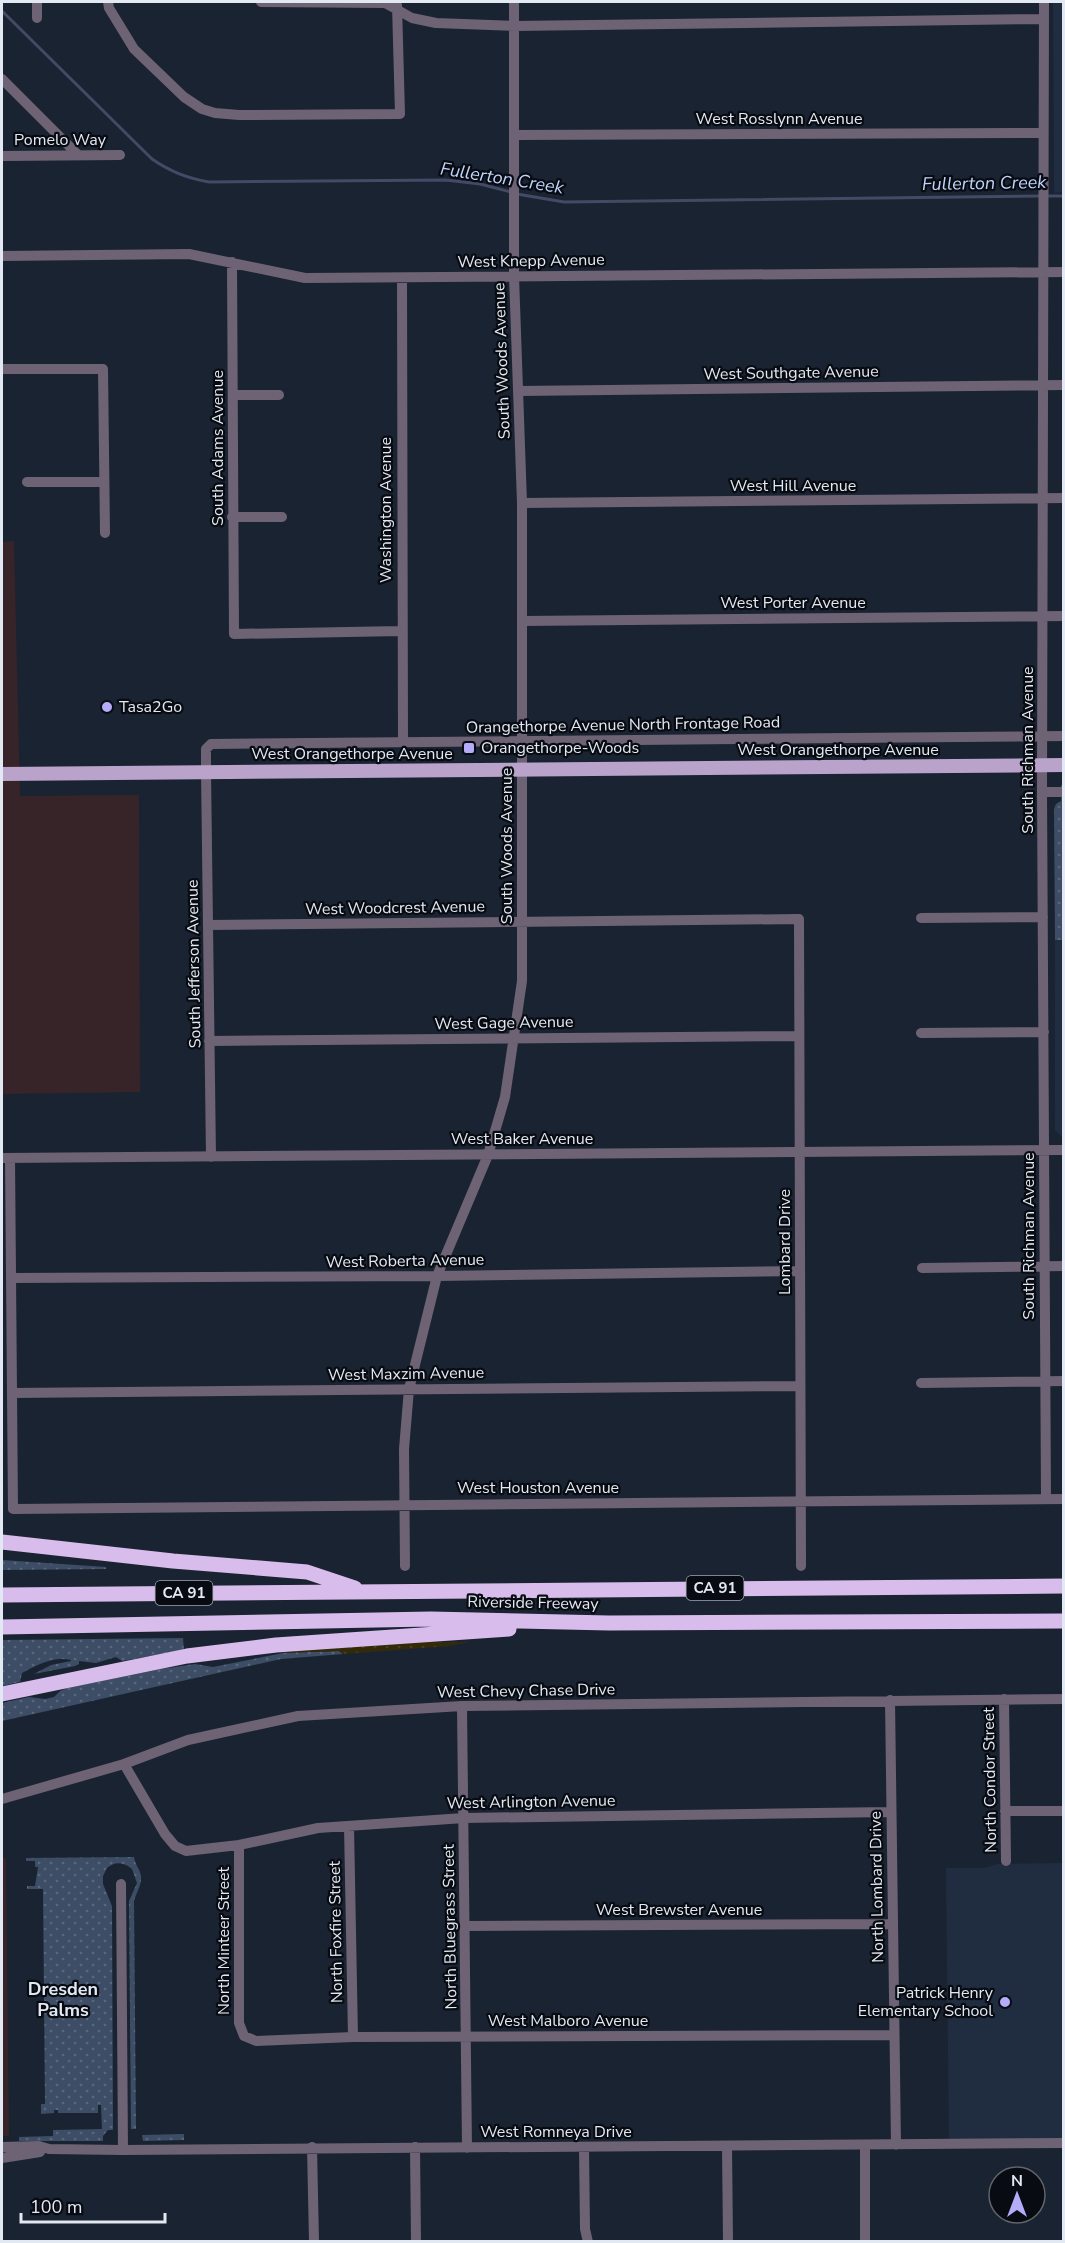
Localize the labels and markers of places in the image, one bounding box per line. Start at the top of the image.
place label: Tasa2Go [119,696,182,718]
marker: Tasa2Go [100,700,114,714]
place label: Orangethorpe-Woods [481,737,639,759]
marker: Orangethorpe-Woods [462,741,476,755]
place label: Patrick Henry Elementary School [858,1982,994,2022]
marker: Patrick Henry Elementary School [998,1995,1012,2009]

